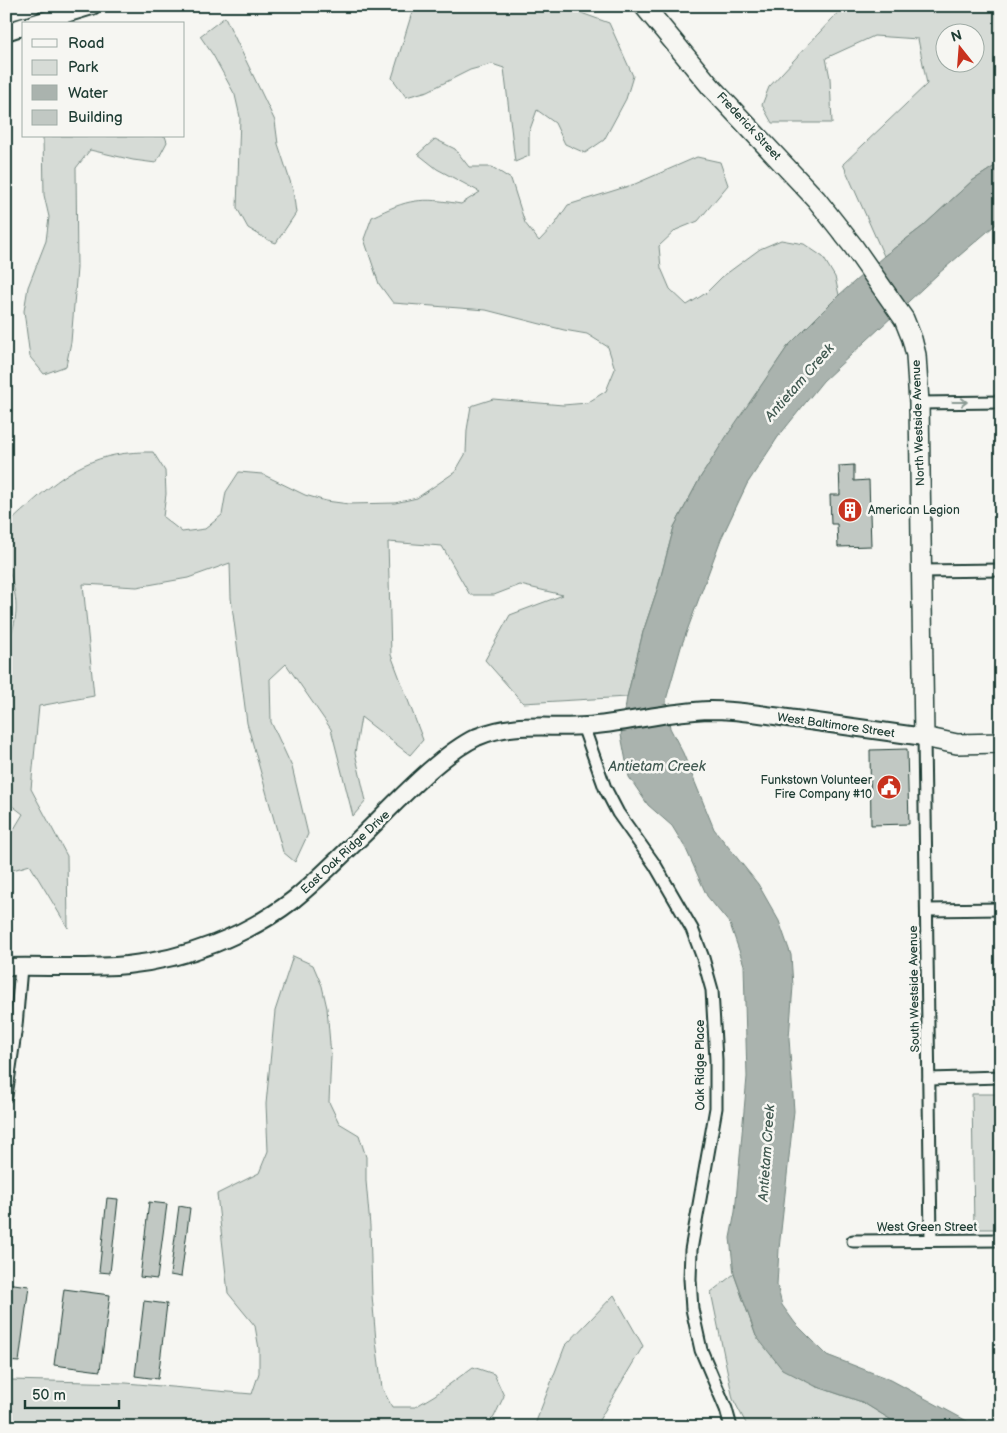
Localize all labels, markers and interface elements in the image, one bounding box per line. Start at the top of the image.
legend [22,22,185,138]
north arrow [934,22,984,72]
text: N [949,26,964,46]
text: Road [68,34,104,53]
text: Park [68,58,99,77]
text: Water [68,84,108,103]
street label: Frederick Street [713,89,784,164]
text: Building [68,108,123,127]
water label: Antietam Creek [760,339,838,425]
street label: North Westside Avenue [909,359,928,486]
one-way arrow [952,397,968,407]
building icon: American Legion [837,497,863,523]
place label: American Legion [868,503,960,518]
street label: West Baltimore Street [776,710,896,741]
water label: Antietam Creek [607,758,707,775]
place label: Funkstown Volunteer Fire Company #10 [761,773,873,802]
public building icon: Funkstown Volunteer Fire Company #10 [876,774,902,800]
street label: East Oak Ridge Drive [298,807,393,897]
street label: South Westside Avenue [906,925,923,1053]
street label: Oak Ridge Place [693,1020,708,1110]
water label: Antietam Creek [755,1103,778,1203]
street label: West Green Street [877,1220,977,1235]
scale bar [25,1378,119,1410]
text: 50 m [32,1386,66,1405]

